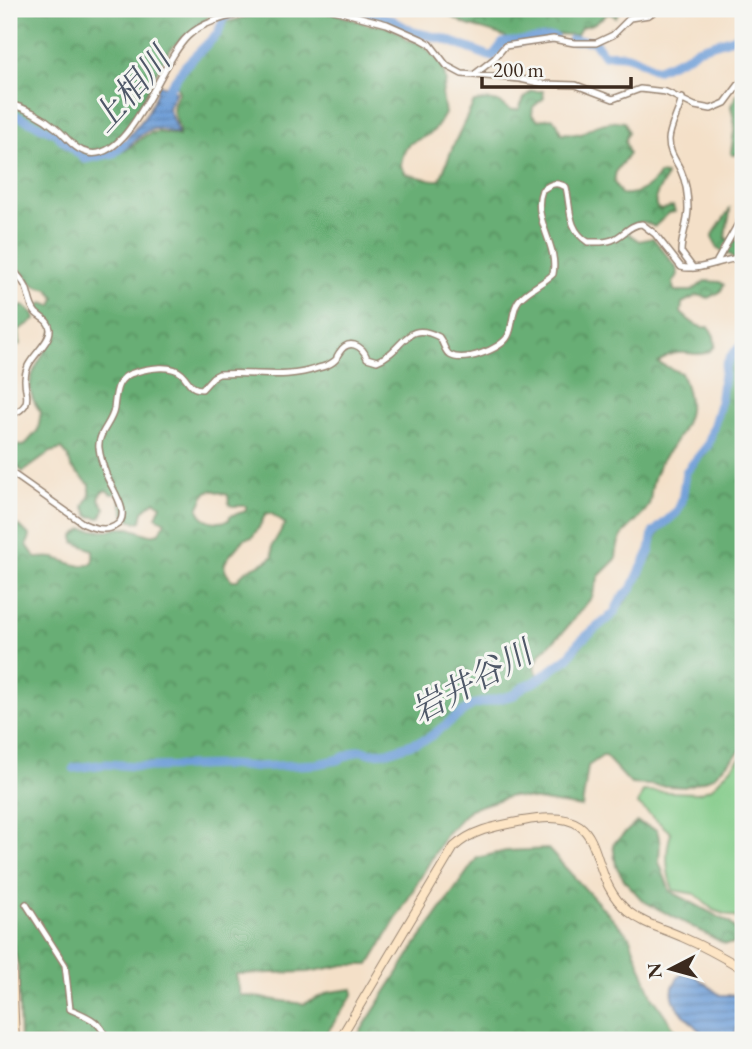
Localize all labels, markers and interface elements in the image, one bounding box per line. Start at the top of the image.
water label: 上相川 [81,36,181,141]
scale bar [482,46,631,90]
text: 200 m [493,56,544,83]
water label: 岩井谷川 [403,629,542,732]
north arrow [636,934,706,1004]
text: N [641,961,668,980]

